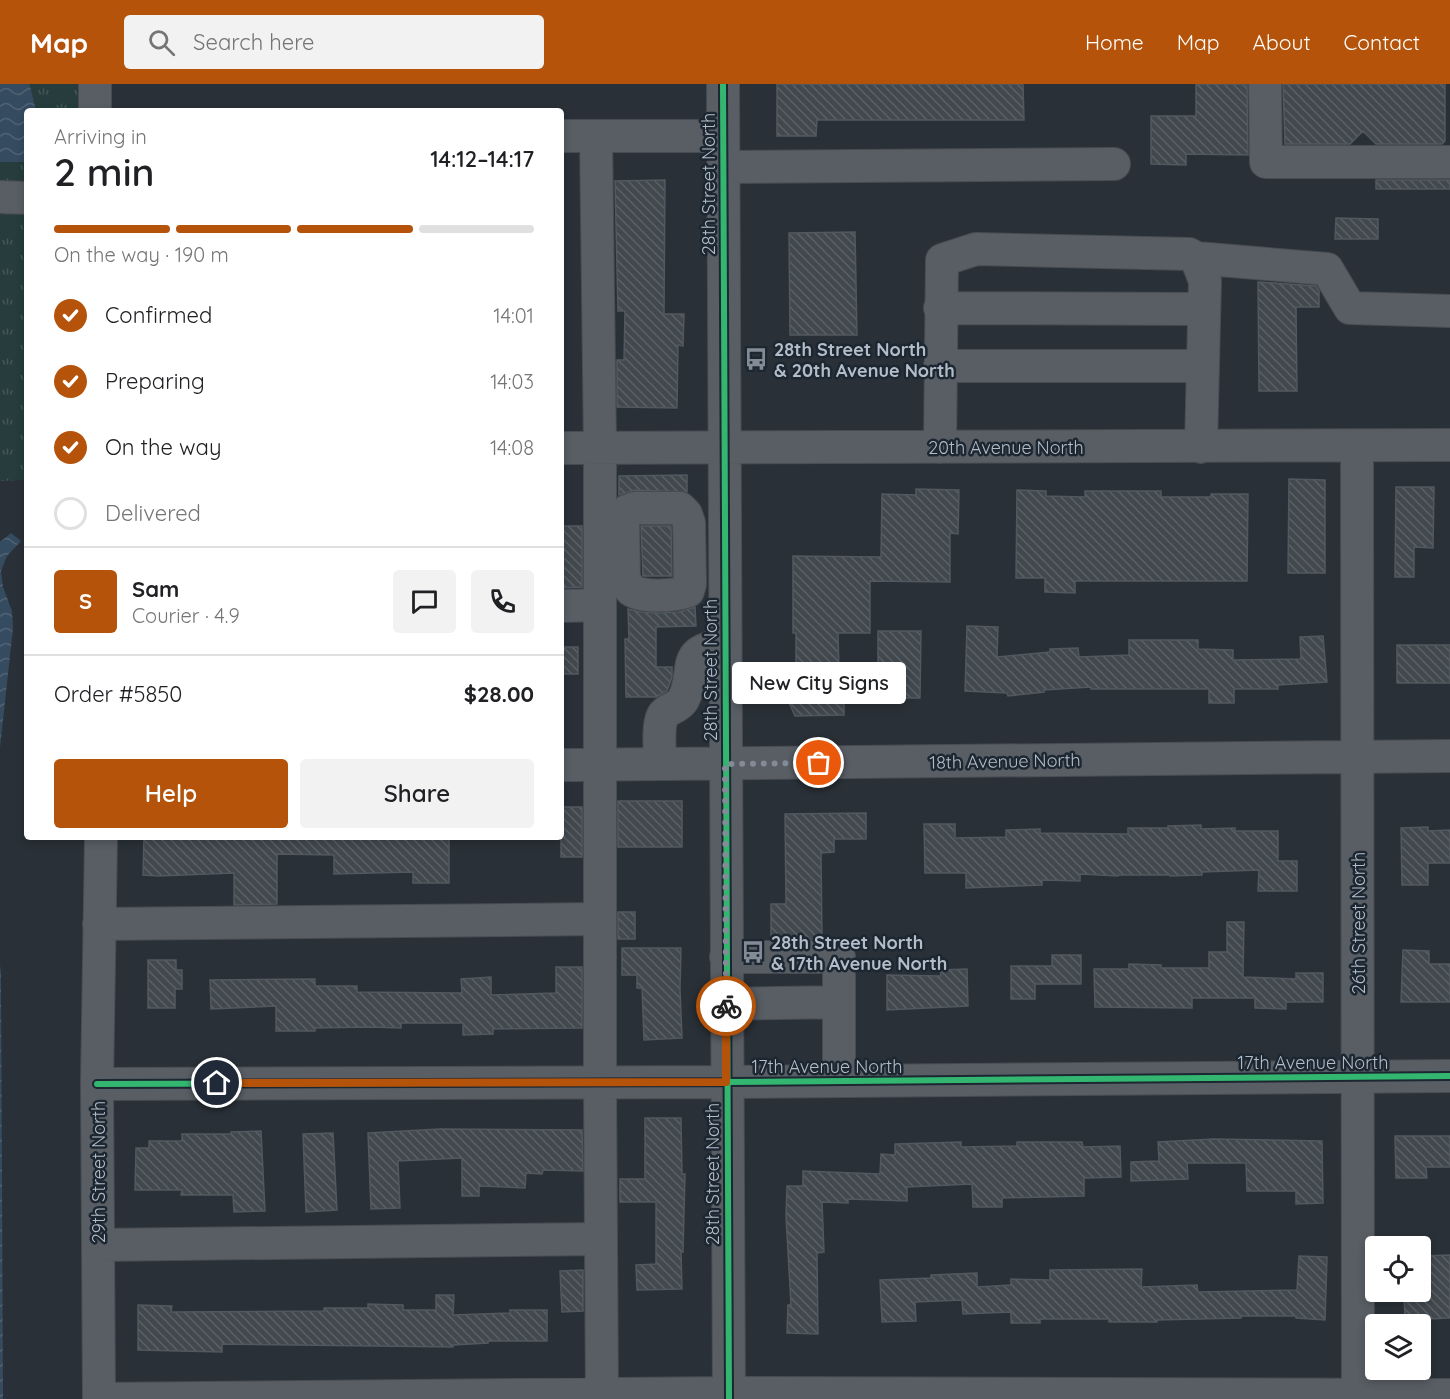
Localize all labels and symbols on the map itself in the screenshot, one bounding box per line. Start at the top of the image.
street label: 28th Street North [697,113,720,255]
place label: 28th Street North & 20th Avenue North [774,338,955,382]
bus stop icon: 28th Street North & 20th Avenue North [743,346,769,372]
street label: 20th Avenue North [928,436,1084,459]
street label: 28th Street North [699,599,722,741]
callout: New City Signs [732,661,906,703]
pin [793,737,844,788]
street label: 18th Avenue North [929,748,1081,774]
street label: 26th Street North [1347,852,1370,994]
place label: 28th Street North & 17th Avenue North [771,931,947,975]
bus stop icon: 28th Street North & 17th Avenue North [740,939,766,965]
courier [696,976,756,1036]
street label: 17th Avenue North [1238,1051,1388,1074]
street label: 17th Avenue North [752,1055,902,1078]
pin [191,1057,242,1108]
street label: 29th Street North [87,1101,110,1243]
street label: 28th Street North [701,1103,724,1245]

